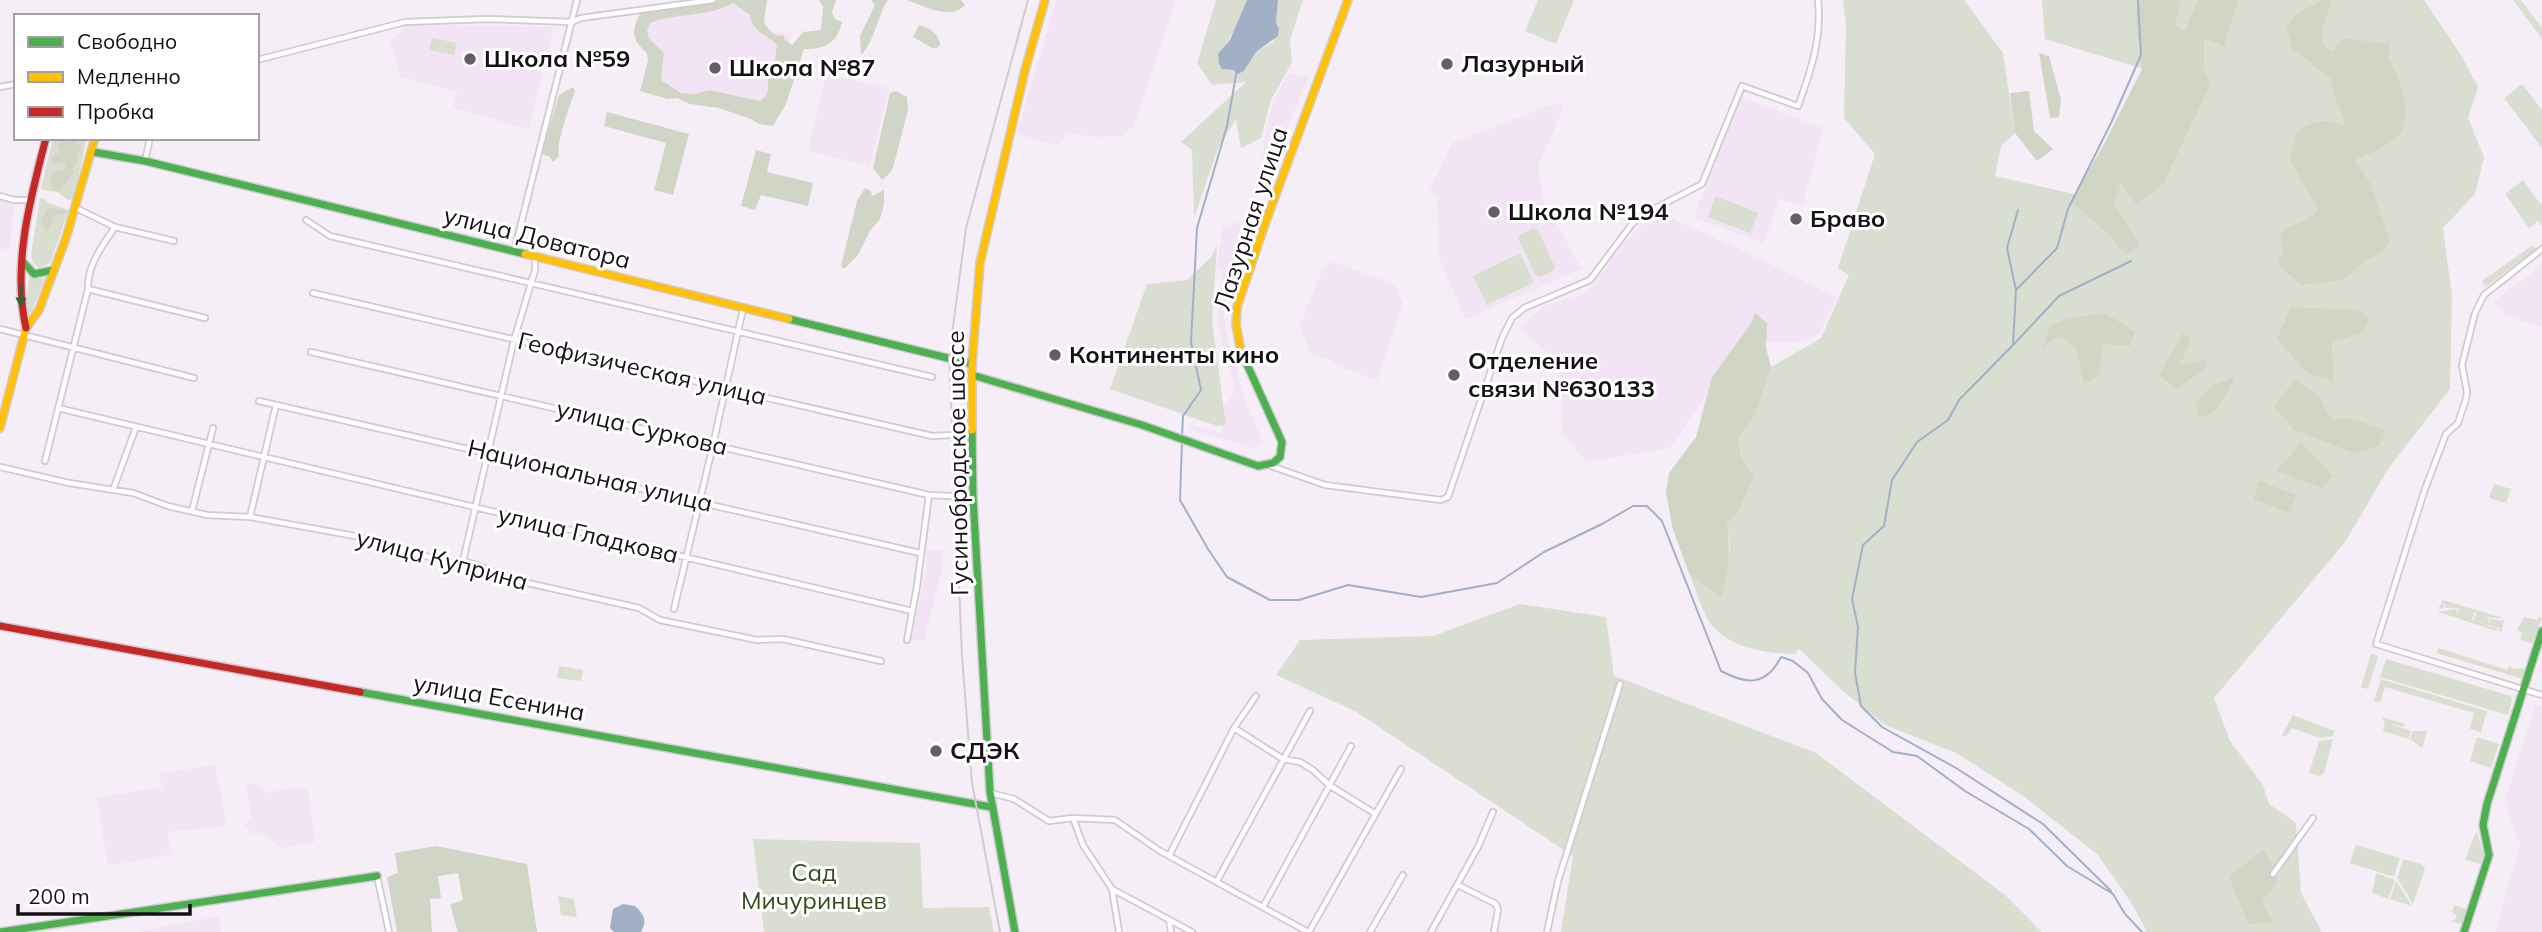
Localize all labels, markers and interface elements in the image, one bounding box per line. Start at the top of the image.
legend [14,14,259,140]
text: Свободно [77,28,177,54]
place label: Школа №59 [484,43,630,73]
place label: Лазурный [1461,48,1585,78]
marker: Школа №59 [462,51,478,67]
place label: Школа №87 [729,52,875,82]
marker: Лазурный [1439,56,1455,72]
marker: Школа №87 [707,60,723,76]
text: Медленно [77,63,181,89]
text: Пробка [77,98,154,124]
street label: Лазурная улица [1206,123,1294,314]
place label: Школа №194 [1508,196,1669,226]
street label: улица Доватора [441,199,634,275]
place label: Браво [1810,203,1885,233]
marker: Школа №194 [1486,204,1502,220]
marker: Браво [1788,211,1804,227]
one-way arrow [16,285,27,307]
street label: Геофизическая улица [515,325,769,411]
street label: Гусинобродское шоссе [940,330,974,596]
place label: Континенты кино [1069,339,1279,369]
place label: Отделение связи №630133 [1468,345,1655,403]
marker: Континенты кино [1047,347,1063,363]
marker: Отделение связи №630133 [1446,367,1462,383]
street label: улица Суркова [554,393,731,461]
street label: Национальная улица [465,432,716,518]
street label: улица Гладкова [495,499,681,569]
street label: улица Куприна [353,522,531,596]
street label: улица Есенина [411,667,587,727]
place label: СДЭК [950,735,1020,765]
marker: СДЭК [928,743,944,759]
park label: Сад Мичуринцев [741,857,887,915]
scale bar [18,872,189,916]
text: 200 m [28,883,90,909]

